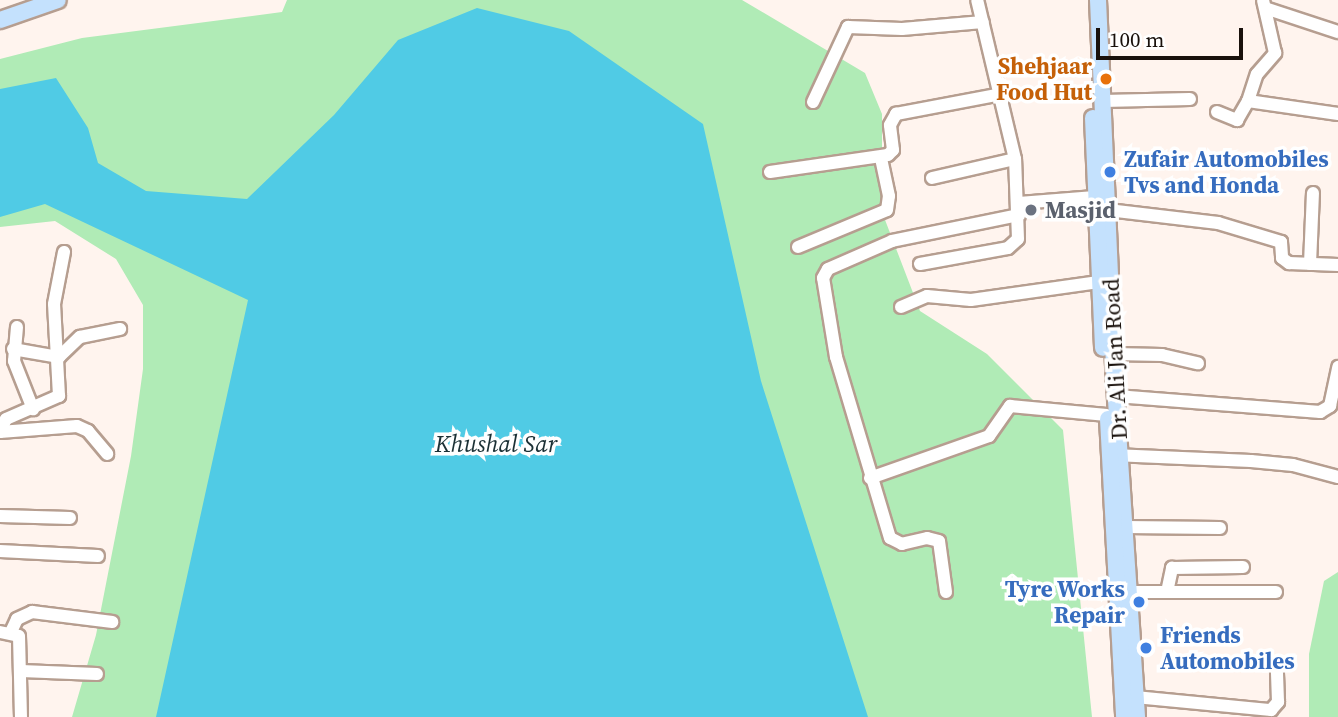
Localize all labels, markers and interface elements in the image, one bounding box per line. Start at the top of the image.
scale bar [1100,14,1247,58]
text: 100 m [1109,25,1164,54]
place label: Shehjaar Food Hut [996,52,1092,106]
marker: Shehjaar Food Hut [1098,71,1114,87]
place label: Zufair Automobiles Tvs and Honda [1124,145,1329,199]
marker: Zufair Automobiles Tvs and Honda [1102,164,1118,180]
place label: Masjid [1045,196,1116,224]
marker: Masjid [1023,202,1039,218]
street label: Dr. Ali Jan Road [1097,278,1133,440]
water label: Khushal Sar [435,430,557,458]
place label: Tyre Works Repair [1004,575,1125,629]
marker: Tyre Works Repair [1131,594,1147,610]
place label: Friends Automobiles [1160,621,1295,675]
marker: Friends Automobiles [1138,640,1154,656]

